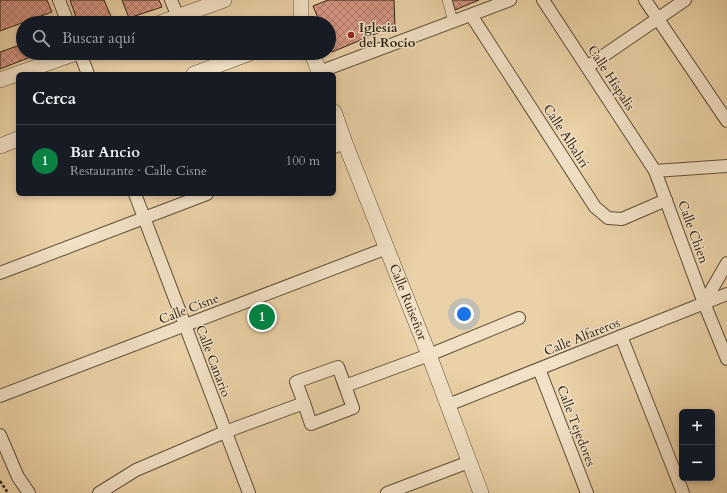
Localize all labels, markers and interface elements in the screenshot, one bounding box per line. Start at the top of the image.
search box [16,16,336,60]
place label: Iglesia del Rocío [359,19,416,52]
icon: search [30,27,52,49]
text: Buscar aquí [62,28,135,48]
marker: Iglesia del Rocío [346,30,356,40]
street label: Calle Híspalis [583,42,639,114]
text: Cerca [32,87,76,110]
street label: Calle Albahri [539,101,593,171]
text: Bar Ancio [70,142,140,162]
text: 1 [42,152,48,170]
text: 100 m [286,152,320,170]
text: Restaurante · Calle Cisne [70,162,207,180]
street label: Calle Chien [673,198,713,266]
street label: Calle Ruiseñor [385,261,431,343]
street label: Calle Cisne [156,289,222,329]
pin: 1 [249,302,275,332]
your location [454,304,474,324]
street label: Calle Alfareros [541,314,623,360]
street label: Calle Canario [191,323,235,399]
street label: Calle Tejedores [552,383,600,469]
map controls [679,409,715,481]
button: + [679,409,715,445]
button: − [679,445,715,481]

